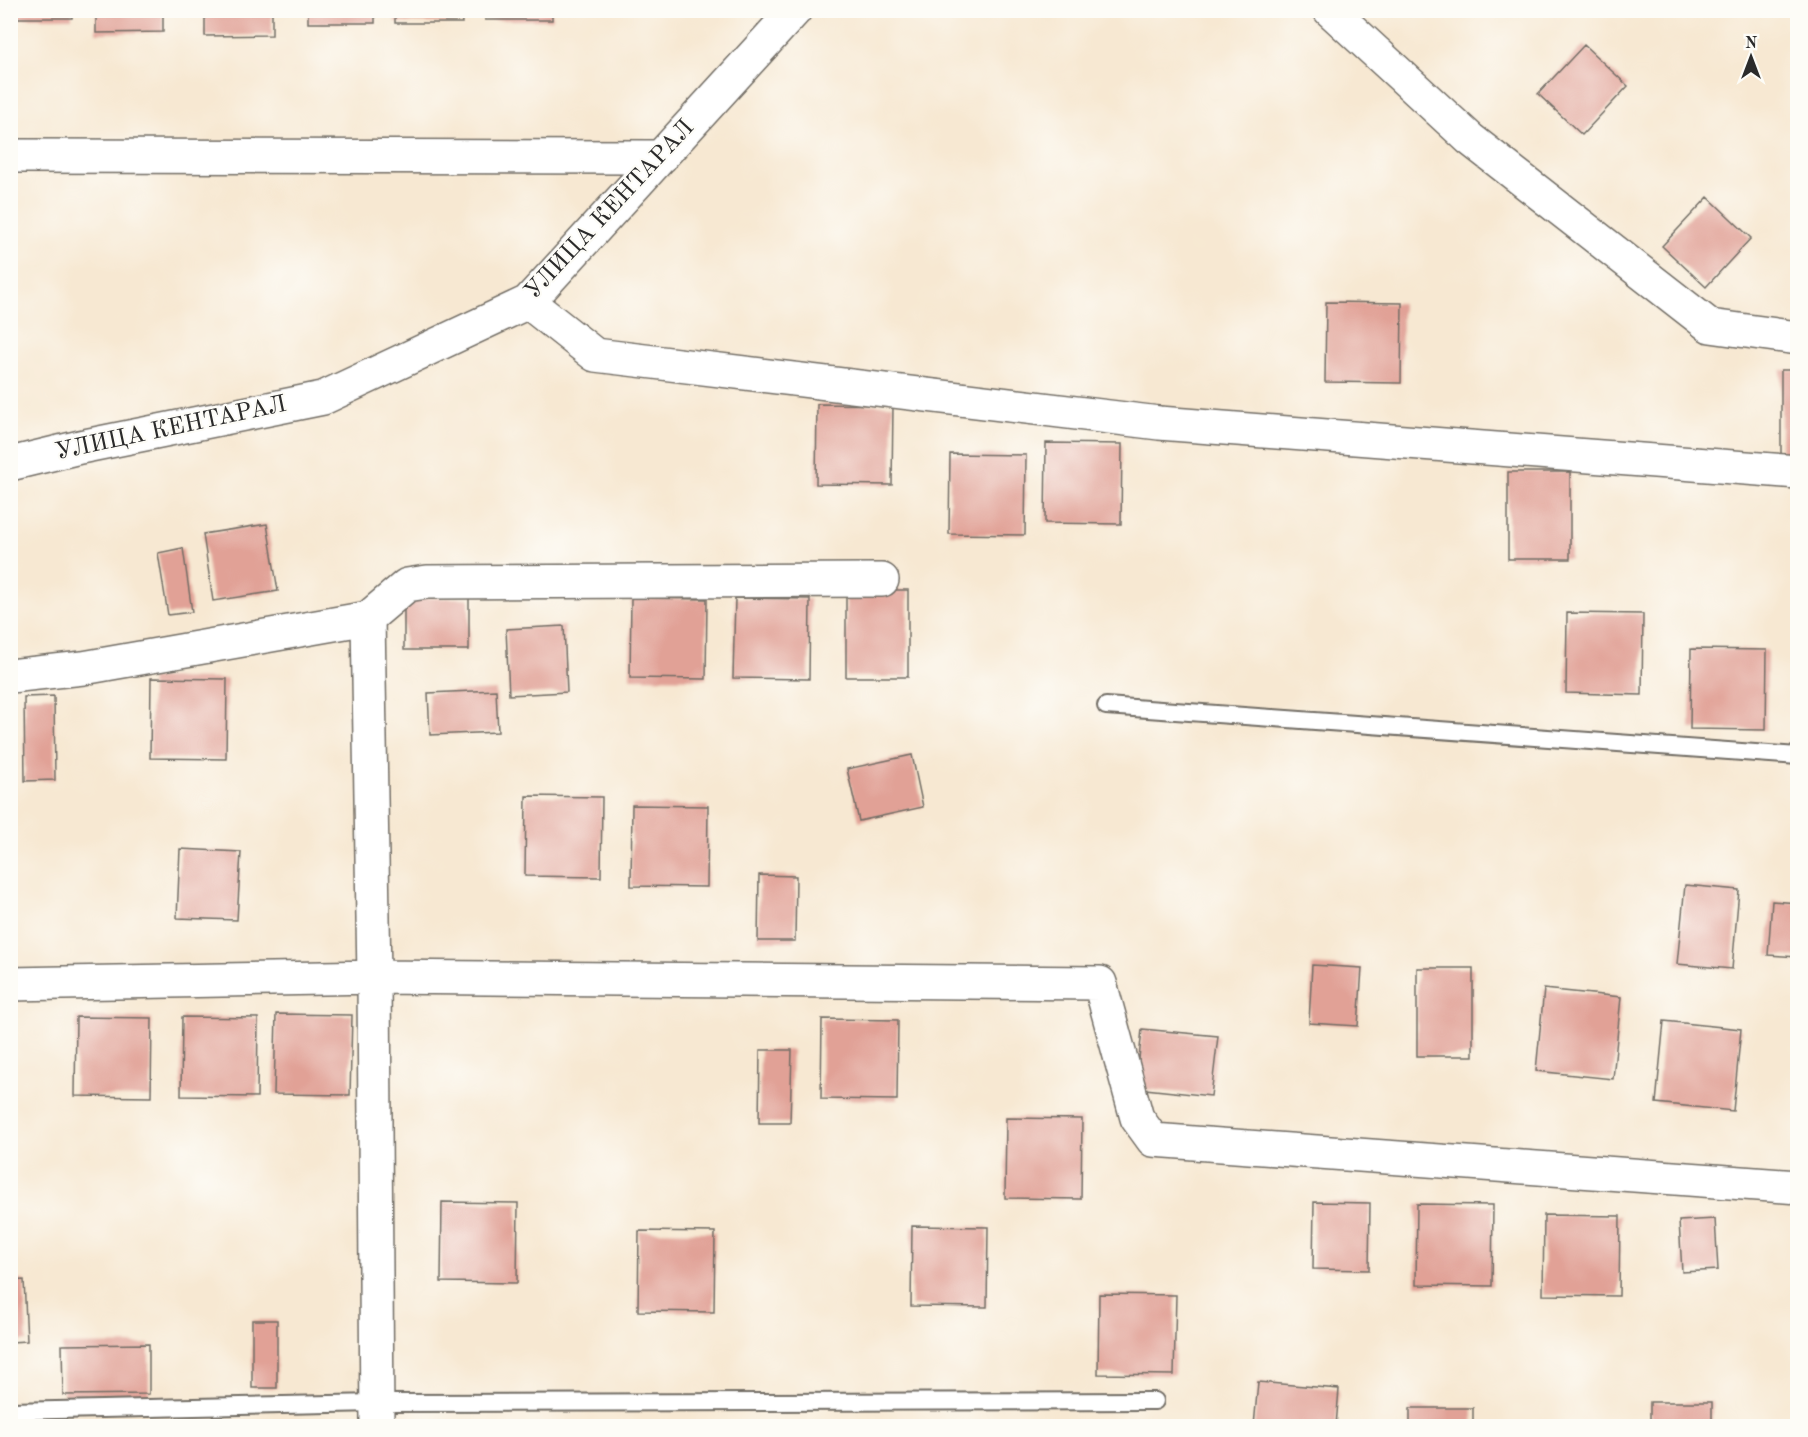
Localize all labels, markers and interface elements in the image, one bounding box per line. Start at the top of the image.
north arrow [1721,27,1781,87]
text: N [1745,36,1758,52]
street label: УЛИЦА КЕНТАРАЛ [521,116,699,304]
street label: УЛИЦА КЕНТАРАЛ [53,393,289,465]

